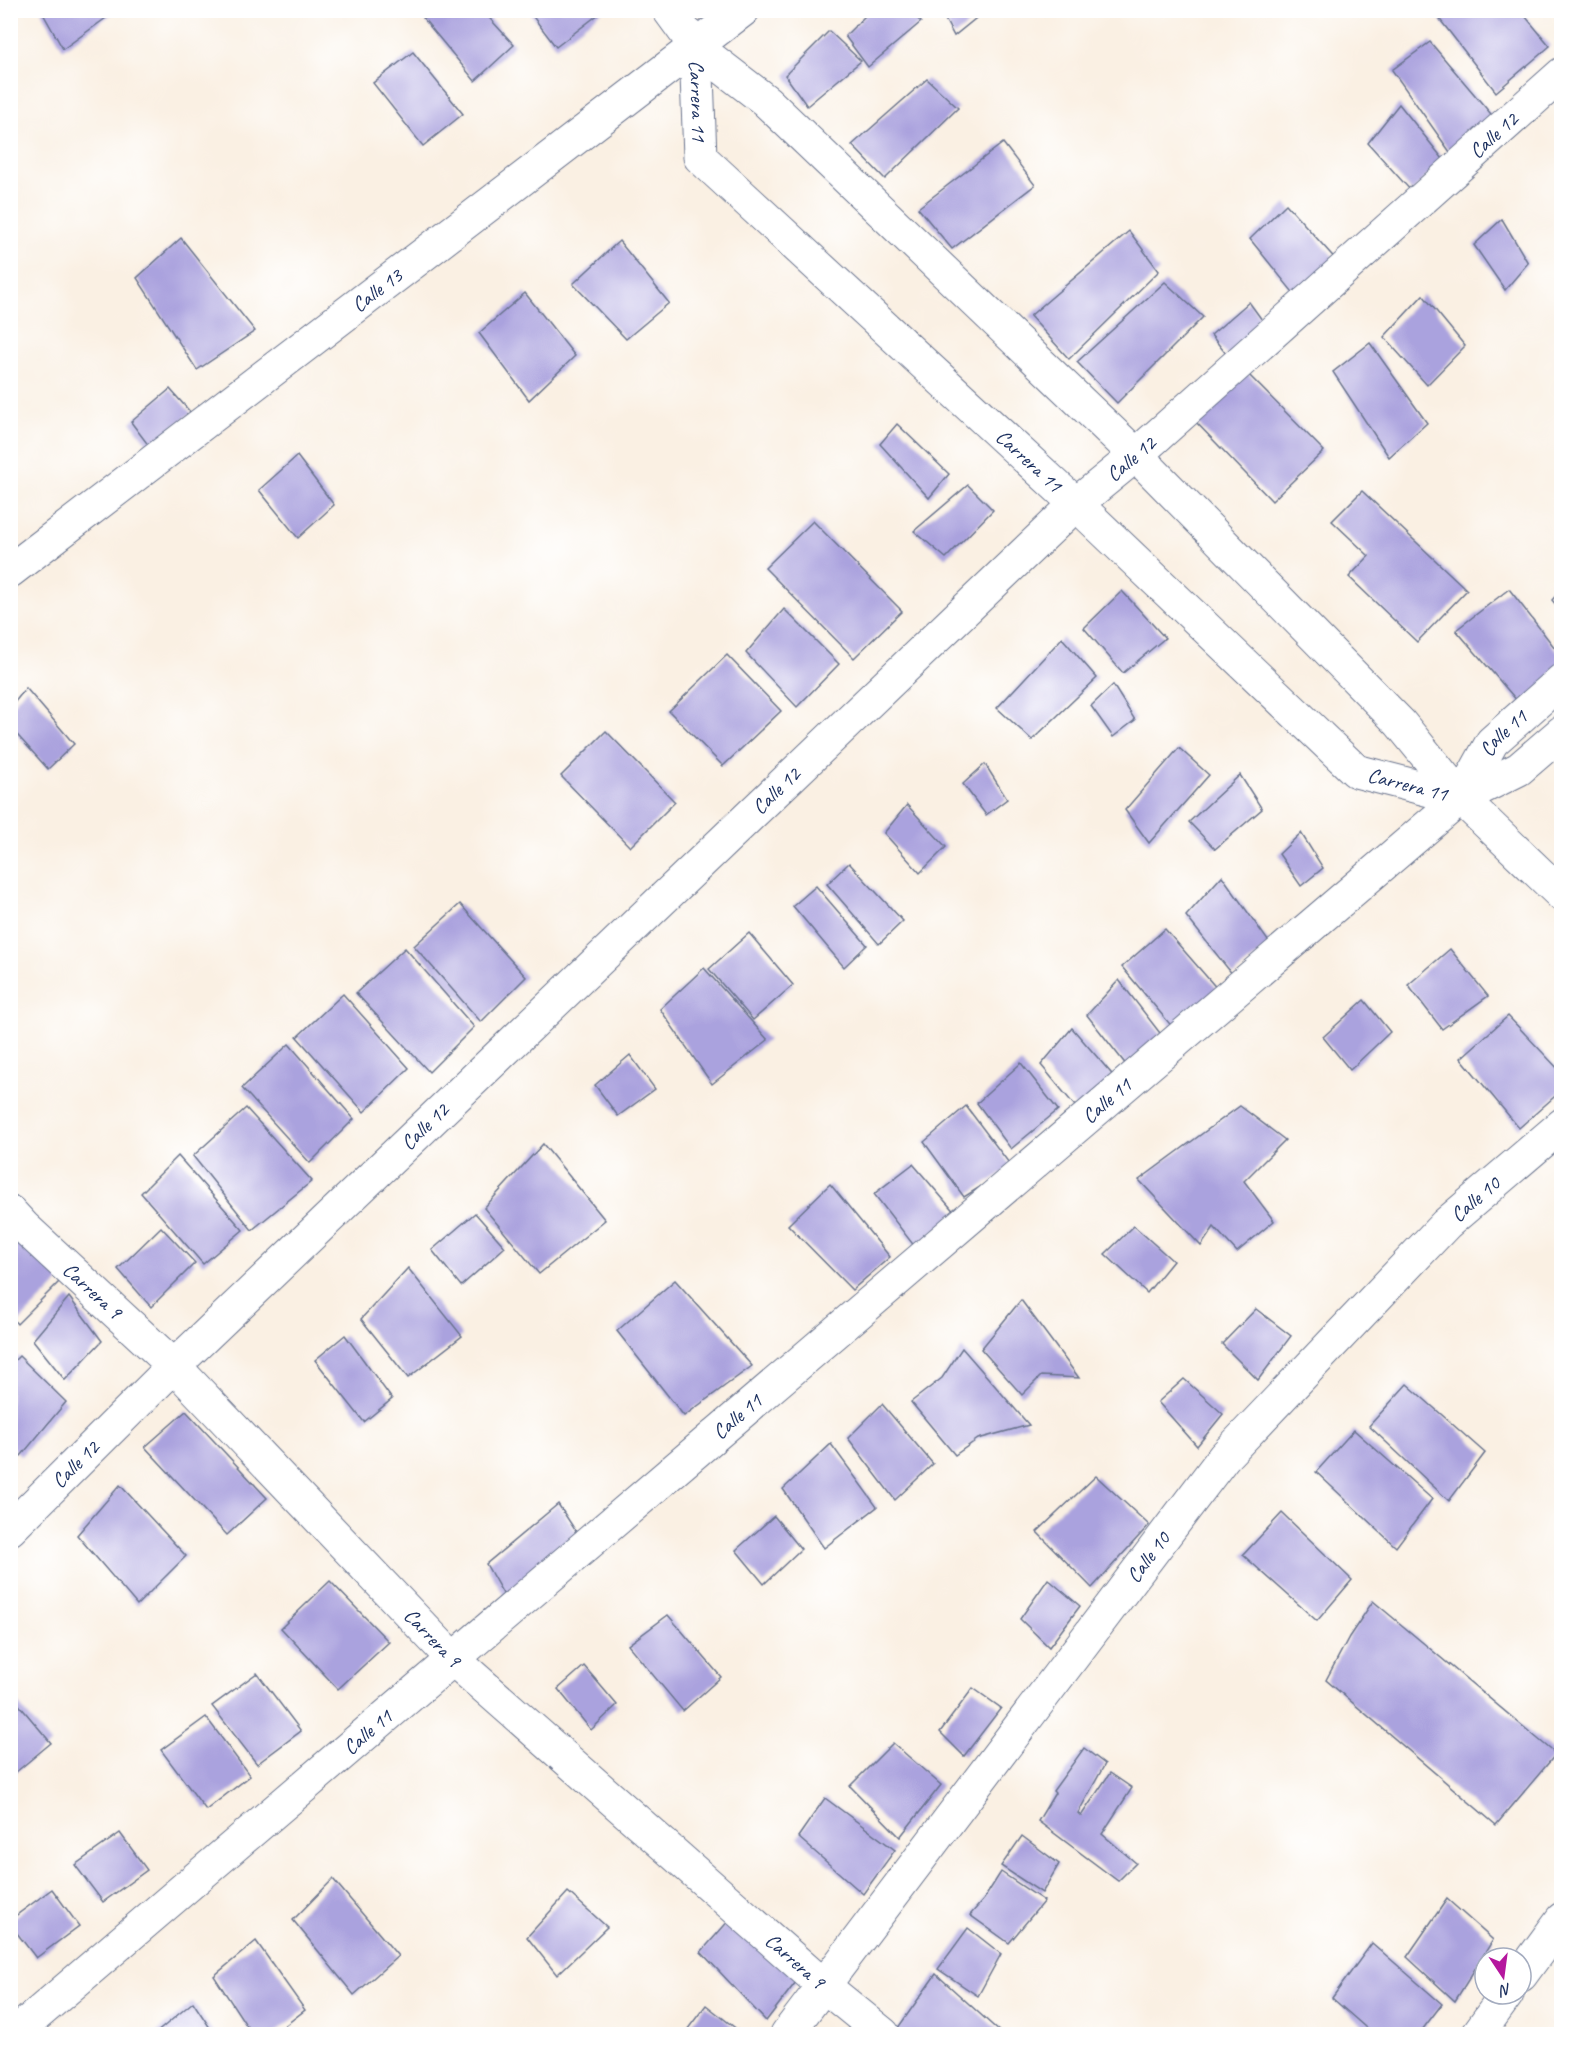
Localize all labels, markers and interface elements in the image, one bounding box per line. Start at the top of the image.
street label: Carrera 11 [683,60,712,144]
street label: Calle 12 [1464,106,1525,164]
street label: Calle 13 [346,262,409,318]
street label: Carrera 11 [991,424,1069,499]
street label: Calle 12 [1101,429,1162,487]
street label: Calle 11 [1474,703,1534,761]
street label: Calle 12 [746,760,807,820]
street label: Carrera 11 [1365,762,1452,807]
street label: Calle 11 [1077,1071,1138,1129]
street label: Calle 12 [395,1096,455,1156]
street label: Calle 10 [1445,1170,1506,1228]
street label: Carrera 9 [57,1257,129,1326]
street label: Calle 11 [707,1387,768,1445]
street label: Calle 12 [46,1434,106,1493]
street label: Calle 10 [1120,1525,1177,1588]
street label: Carrera 9 [398,1603,467,1674]
street label: Calle 11 [337,1703,399,1760]
street label: Carrera 9 [760,1927,832,1995]
north arrow [1473,1946,1533,2006]
text: N [1496,1979,1513,2001]

